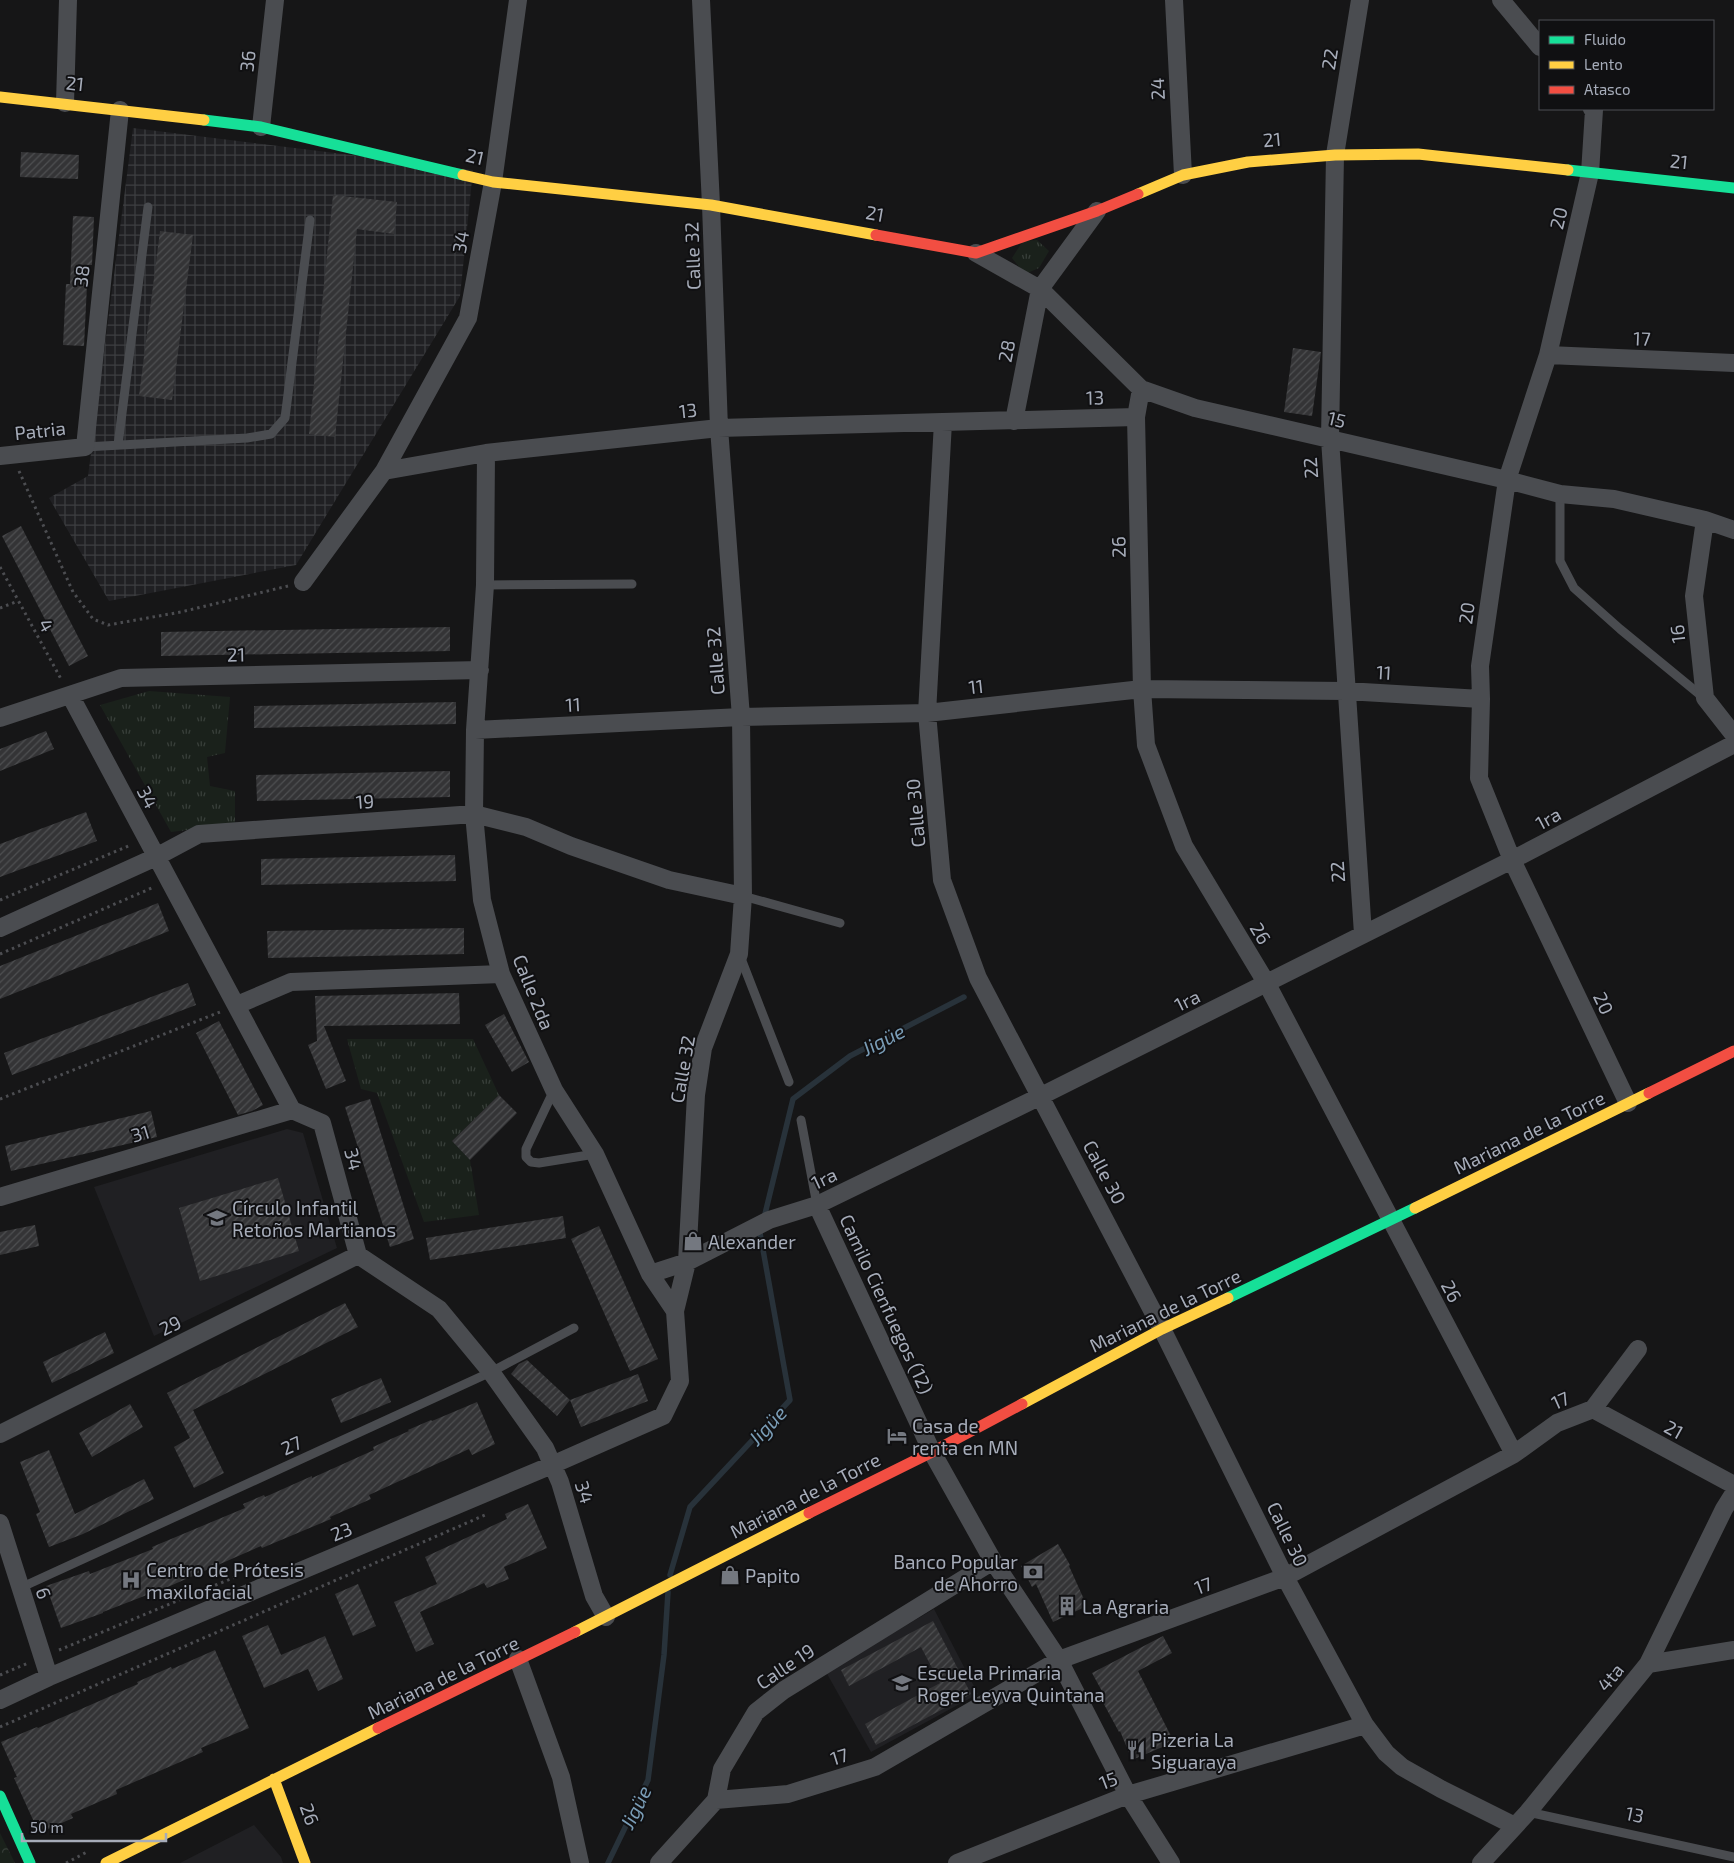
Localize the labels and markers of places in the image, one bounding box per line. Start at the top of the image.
place label: Círculo Infantil Retoños Martianos [232,1196,396,1241]
school or university icon: Círculo Infantil Retoños Martianos [206,1207,228,1229]
shop icon: Alexander [682,1230,704,1252]
place label: Alexander [708,1230,796,1253]
place label: Casa de renta en MN [912,1414,1018,1459]
hotel icon: Casa de renta en MN [886,1425,908,1447]
place label: Banco Popular de Ahorro [893,1550,1018,1595]
place label: Centro de Prótesis maxilofacial [146,1558,304,1603]
bank icon: Banco Popular de Ahorro [1022,1561,1044,1583]
shop icon: Papito [719,1564,741,1586]
place label: Papito [745,1564,800,1587]
hospital icon: Centro de Prótesis maxilofacial [120,1569,142,1591]
building icon: La Agraria [1056,1595,1078,1617]
place label: La Agraria [1082,1595,1169,1618]
place label: Escuela Primaria Roger Leyva Quintana [917,1661,1105,1706]
school or university icon: Escuela Primaria Roger Leyva Quintana [891,1672,913,1694]
place label: Pizeria La Siguaraya [1151,1728,1237,1773]
restaurant icon: Pizeria La Siguaraya [1125,1739,1147,1761]

